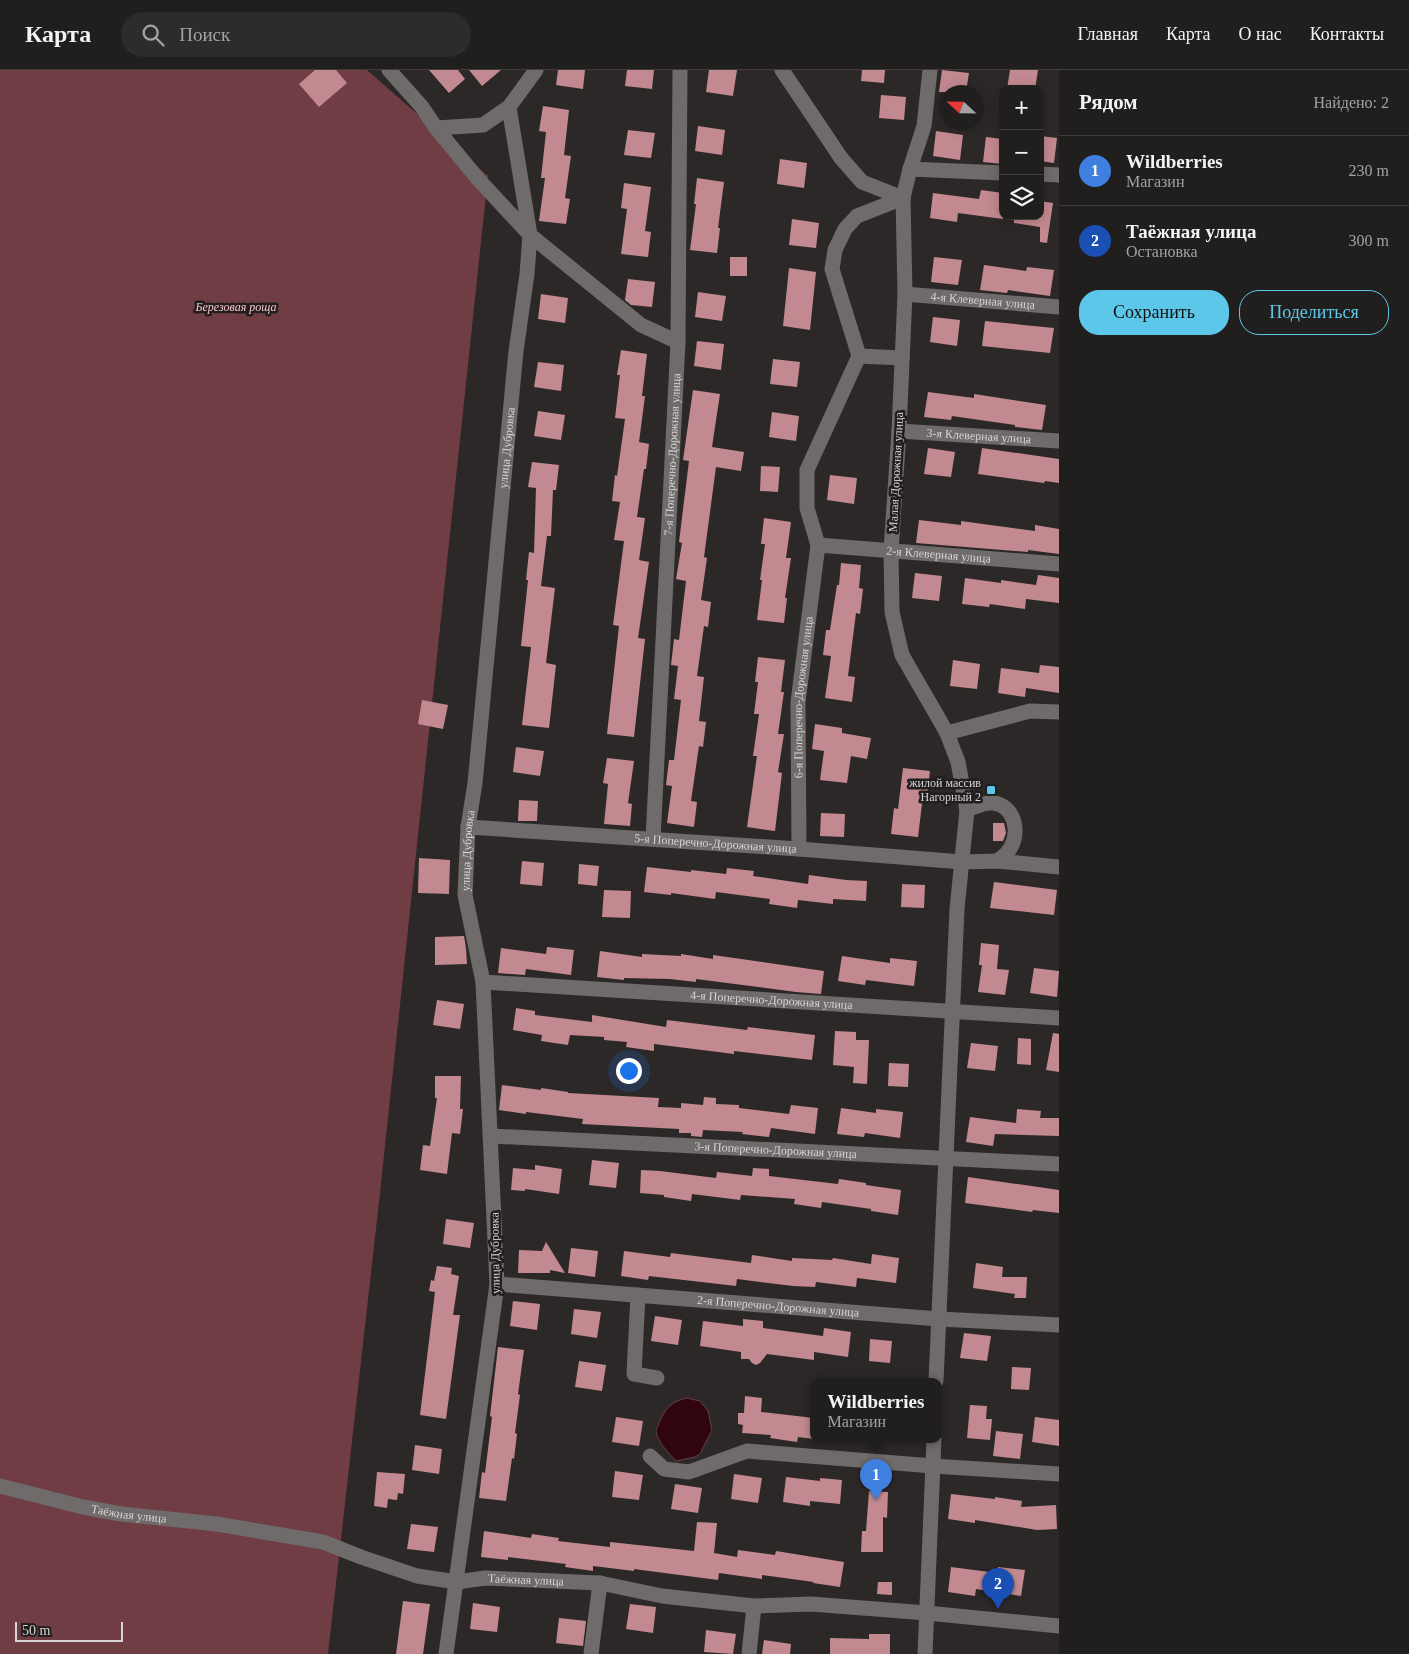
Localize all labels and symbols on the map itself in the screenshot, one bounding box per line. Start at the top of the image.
north arrow [939,85,984,130]
street label: 4-я Клеверная улица [930,289,1036,312]
park label: Березовая роща [194,300,277,314]
street label: 7-я Поперечно-Дорожная улица [661,372,683,536]
street label: улица Дубровка [496,406,518,489]
street label: Малая Дорожная улица [886,411,906,532]
street label: 3-я Клеверная улица [926,426,1032,446]
street label: 2-я Клеверная улица [886,543,992,566]
street label: 6-я Поперечно-Дорожная улица [791,615,816,778]
place label: жилой массив Нагорный 2 [908,776,981,804]
marker: жилой массив Нагорный 2 [985,784,997,796]
street label: улица Дубровка [458,808,478,892]
street label: 5-я Поперечно-Дорожная улица [634,831,798,856]
street label: 4-я Поперечно-Дорожная улица [690,988,854,1012]
your location [616,1058,642,1084]
street label: 3-я Поперечно-Дорожная улица [694,1139,858,1161]
street label: улица Дубровка [487,1212,503,1294]
street label: 2-я Поперечно-Дорожная улица [697,1293,860,1320]
pin: 1 [860,1459,892,1500]
street label: Таёжная улица [90,1502,168,1526]
pin: 2 [982,1568,1014,1609]
street label: Таёжная улица [488,1571,565,1588]
scale bar [15,1619,122,1642]

